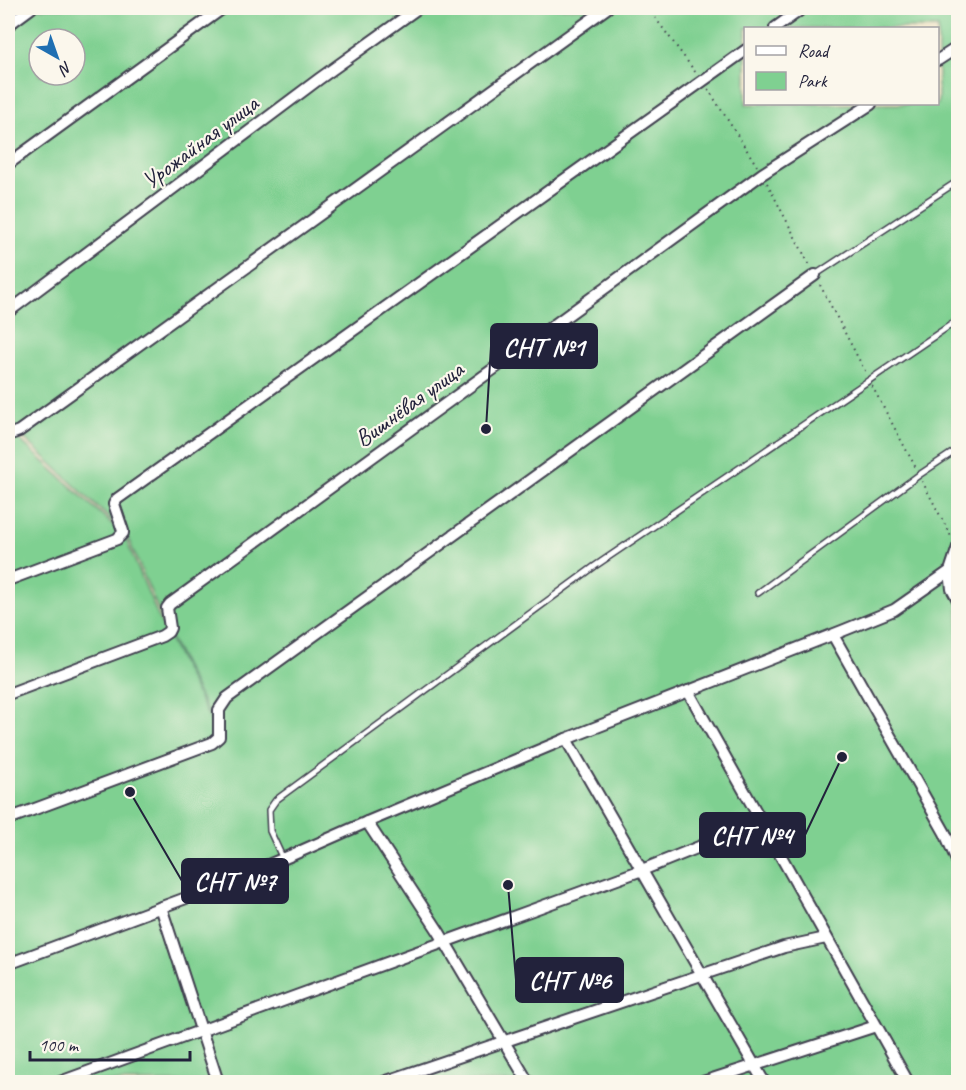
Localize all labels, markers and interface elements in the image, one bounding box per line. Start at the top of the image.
north arrow [27,27,87,87]
legend [744,27,939,105]
text: Road [798,40,831,62]
text: N [53,57,76,81]
text: Park [798,70,828,92]
street label: Урожайная улица [136,88,265,196]
callout: СНТ №1 [491,324,597,368]
text: СНТ №1 [503,331,588,364]
street label: Вишнёвая улица [349,354,470,454]
callout: СНТ №4 [700,813,805,857]
text: СНТ №4 [711,819,796,852]
callout: СНТ №7 [182,859,288,903]
text: СНТ №7 [194,865,278,898]
callout: СНТ №6 [516,958,623,1002]
text: СНТ №6 [529,964,613,997]
scale bar [30,1024,190,1062]
text: 100 m [39,1034,80,1056]

